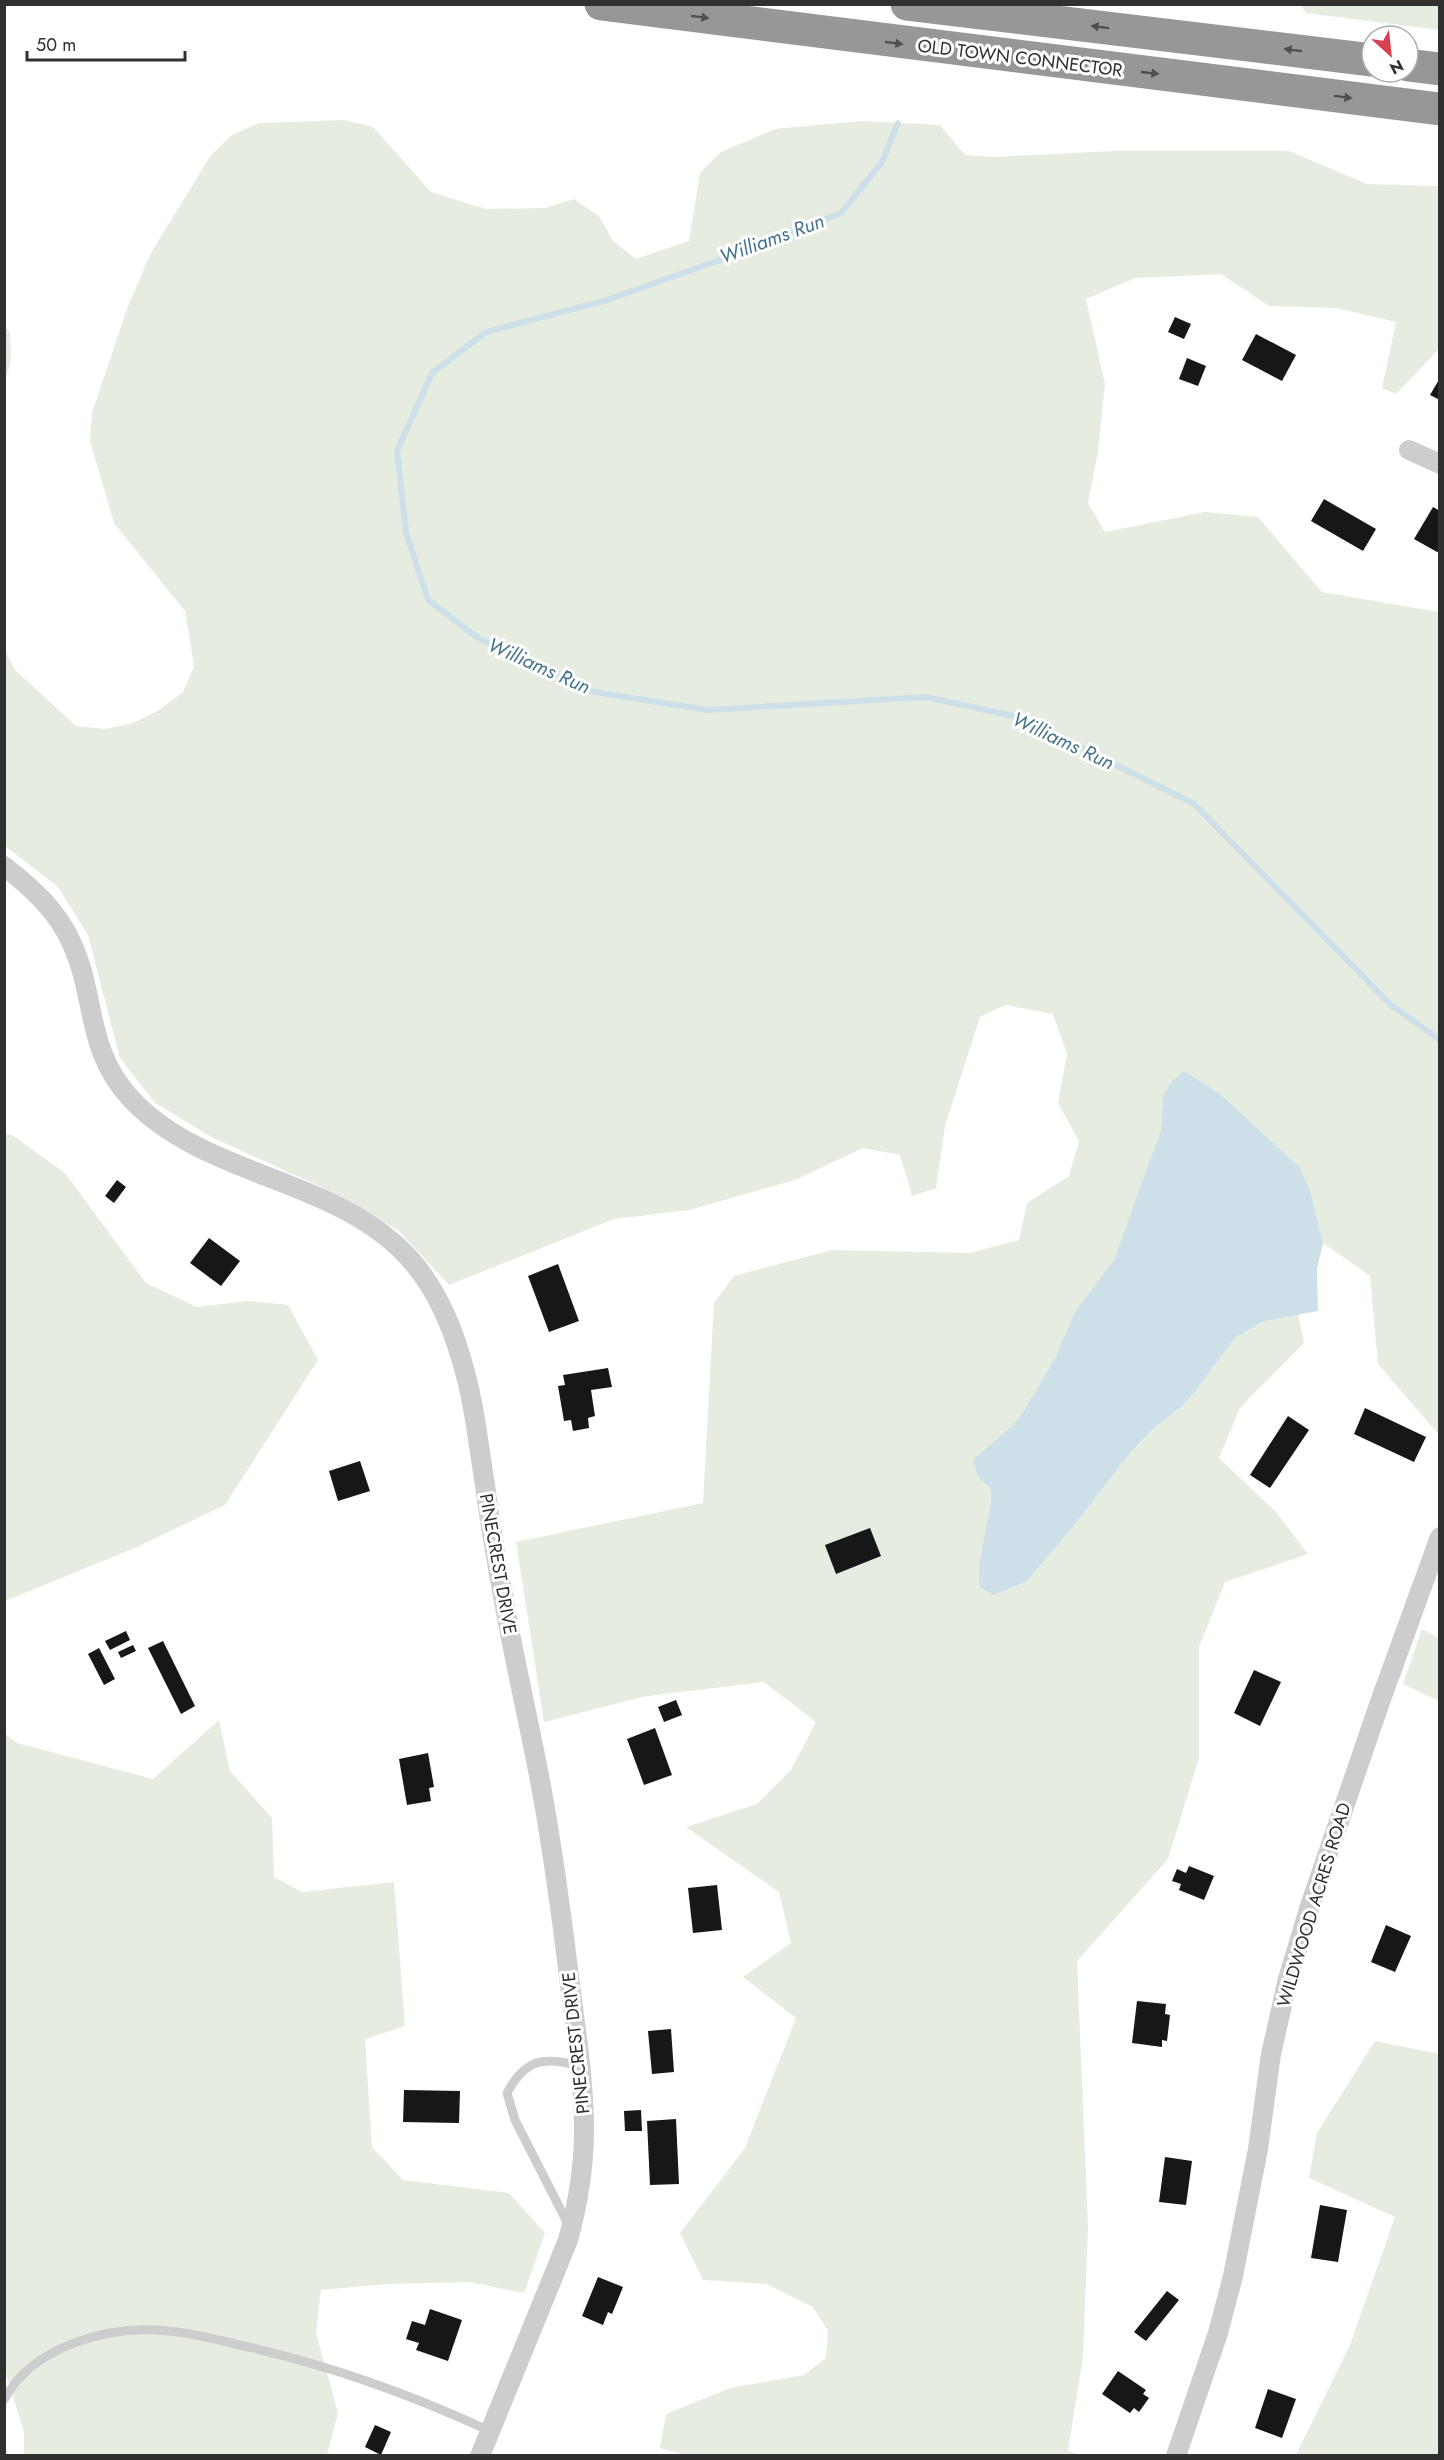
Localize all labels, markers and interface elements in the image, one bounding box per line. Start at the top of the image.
one-way arrow [691,13,710,22]
one-way arrow [1090,22,1109,32]
scale bar [27,24,184,62]
north arrow [1360,24,1420,84]
text: 50 m [36,32,76,58]
street label: OLD TOWN CONNECTOR [916,33,1124,83]
one-way arrow [884,38,903,47]
one-way arrow [1284,46,1303,55]
text: N [1386,54,1407,80]
one-way arrow [1141,68,1160,78]
one-way arrow [1334,92,1353,101]
water label: Williams Run [716,207,828,271]
water label: Williams Run [483,630,595,702]
water label: Williams Run [1007,705,1119,777]
street label: PINECREST DRIVE [473,1492,523,1636]
street label: WILDWOOD ACRES ROAD [1271,1800,1357,2010]
street label: PINECREST DRIVE [556,1971,596,2115]

